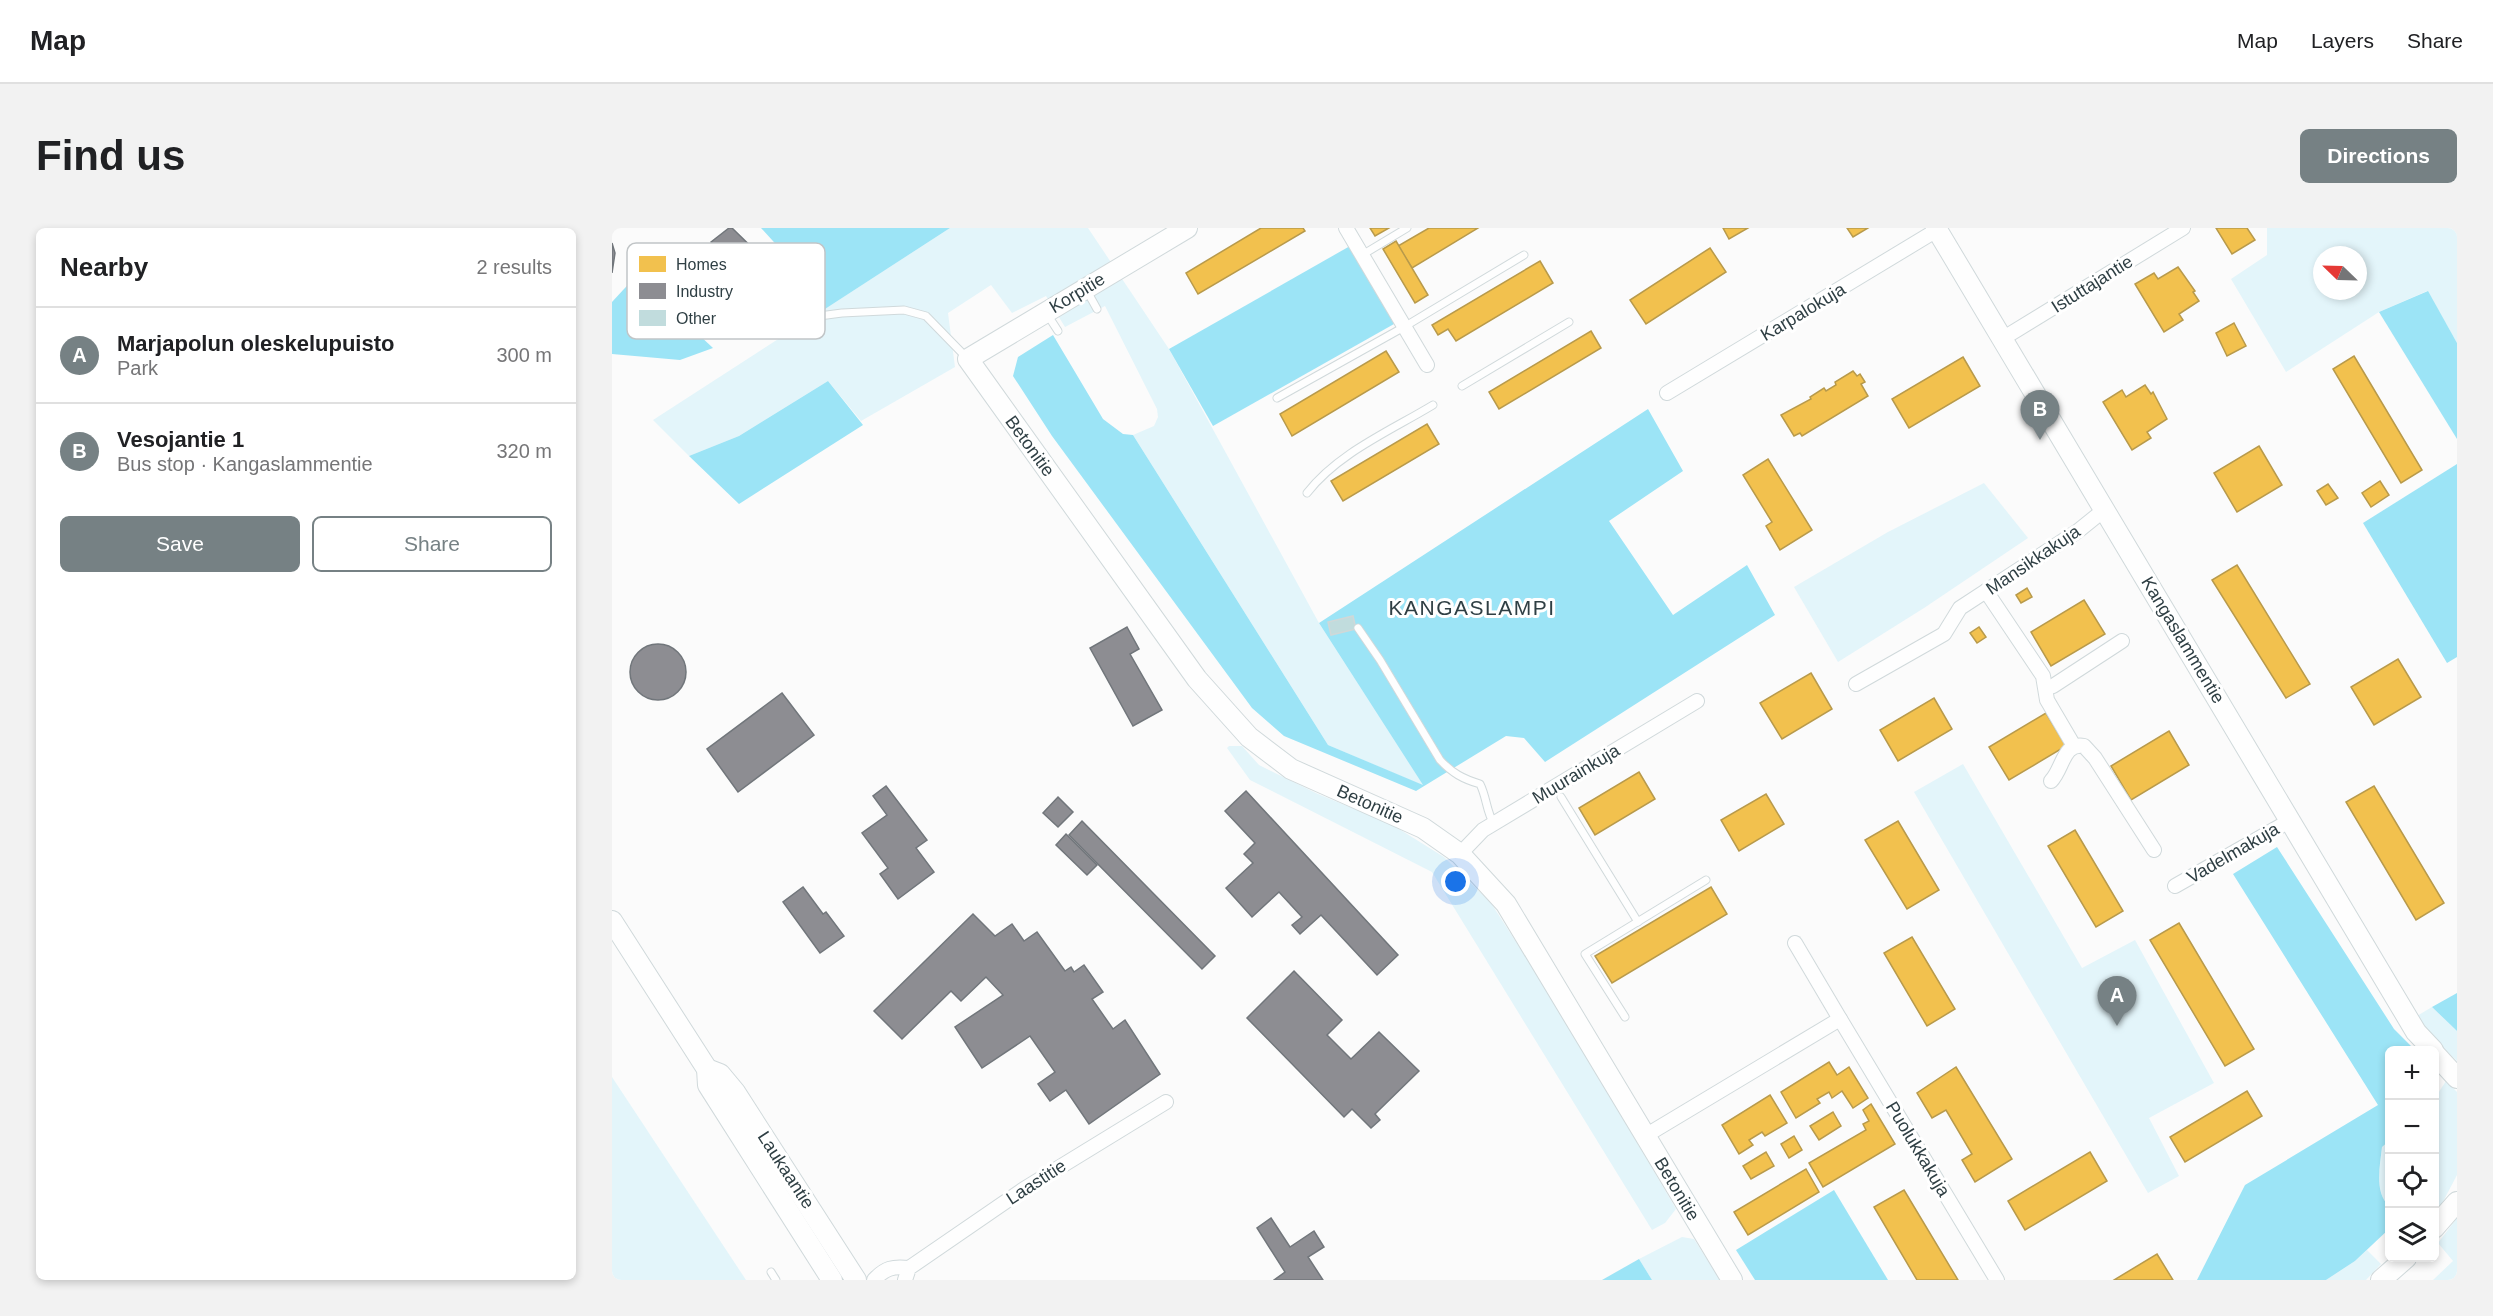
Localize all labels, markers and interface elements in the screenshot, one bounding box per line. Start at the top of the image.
text: Map [30,25,86,56]
text: Map [2237,29,2278,52]
text: Layers [2311,29,2374,52]
text: Share [2407,29,2463,52]
button: Directions [2300,129,2457,183]
text: Find us [36,132,185,179]
legend [627,243,825,339]
north arrow [2313,246,2367,300]
street label: Istuttajantie [2048,251,2136,317]
text: Nearby [60,252,148,282]
text: 2 results [476,256,552,278]
text: Homes [676,256,727,273]
street label: Korpitie [1046,269,1108,317]
street label: Karpalokuja [1757,278,1850,345]
text: Industry [676,283,733,300]
text: Other [676,310,717,327]
text: Marjapolun oleskelupuisto [117,331,394,356]
text: A [72,344,87,366]
text: 300 m [496,344,552,366]
text: Park [117,357,158,379]
pin: B [2020,390,2060,440]
street label: Betonitie [1001,412,1059,480]
text: Vesojantie 1 [117,427,244,452]
text: B [72,440,87,462]
text: 320 m [496,440,552,462]
text: Bus stop · Kangaslammentie [117,453,373,475]
button: Save [60,516,300,572]
button: Share [312,516,552,572]
street label: Mansikkakuja [1982,521,2085,599]
street label: Kangaslammentie [2137,573,2229,707]
district label: KANGASLAMPI [1388,596,1556,619]
street label: Muurainkuja [1529,740,1624,808]
street label: Betonitie [1334,781,1406,827]
street label: Vadelmakuja [2184,818,2283,887]
your location [1441,867,1470,896]
pin: A [2098,976,2136,1026]
map controls [2385,1046,2439,1262]
button: + [2385,1046,2439,1100]
street label: Puolukkakuja [1882,1098,1955,1201]
button: − [2385,1100,2439,1154]
street label: Laukaantie [754,1128,818,1212]
street label: Betonitie [1650,1154,1704,1224]
button: locate [2385,1154,2439,1208]
street label: Laastitie [1002,1155,1070,1209]
button: layers [2385,1208,2439,1262]

